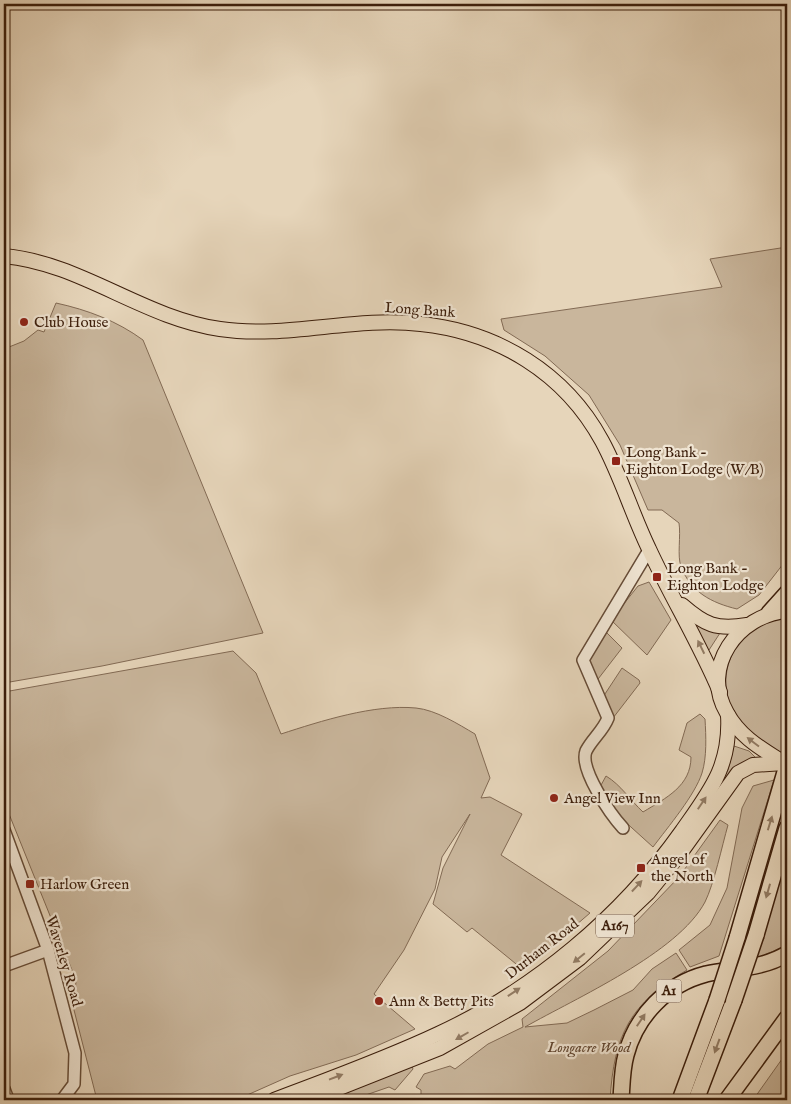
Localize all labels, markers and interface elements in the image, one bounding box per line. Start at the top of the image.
street label: Long Bank [384,298,457,322]
place label: Club House [34,313,109,332]
marker: Club House [18,316,30,328]
place label: Long Bank - Eighton Lodge (W/B) [626,443,764,479]
marker: Long Bank - Eighton Lodge (W/B) [610,455,622,467]
place label: Long Bank - Eighton Lodge [667,559,764,595]
marker: Long Bank - Eighton Lodge [651,571,663,583]
one-way arrow [696,640,704,654]
one-way arrow [747,737,760,748]
place label: Angel View Inn [563,789,661,808]
marker: Angel View Inn [548,792,560,804]
one-way arrow [697,796,706,809]
one-way arrow [766,815,774,830]
place label: Angel of the North [650,850,713,886]
marker: Angel of the North [635,862,647,874]
place label: Harlow Green [40,875,129,894]
marker: Harlow Green [24,878,36,890]
one-way arrow [631,881,643,893]
one-way arrow [764,884,772,899]
street label: Waverley Road [41,913,87,1010]
street label: Durham Road [501,914,584,984]
road number: A167 [596,914,634,938]
one-way arrow [572,953,585,964]
road number: A1 [656,979,682,1002]
one-way arrow [507,987,520,997]
place label: Ann & Betty Pits [388,992,494,1011]
marker: Ann & Betty Pits [373,995,385,1007]
one-way arrow [636,1014,646,1027]
one-way arrow [456,1031,469,1040]
park label: Longacre Wood [546,1038,632,1058]
one-way arrow [713,1039,721,1054]
one-way arrow [329,1073,344,1081]

